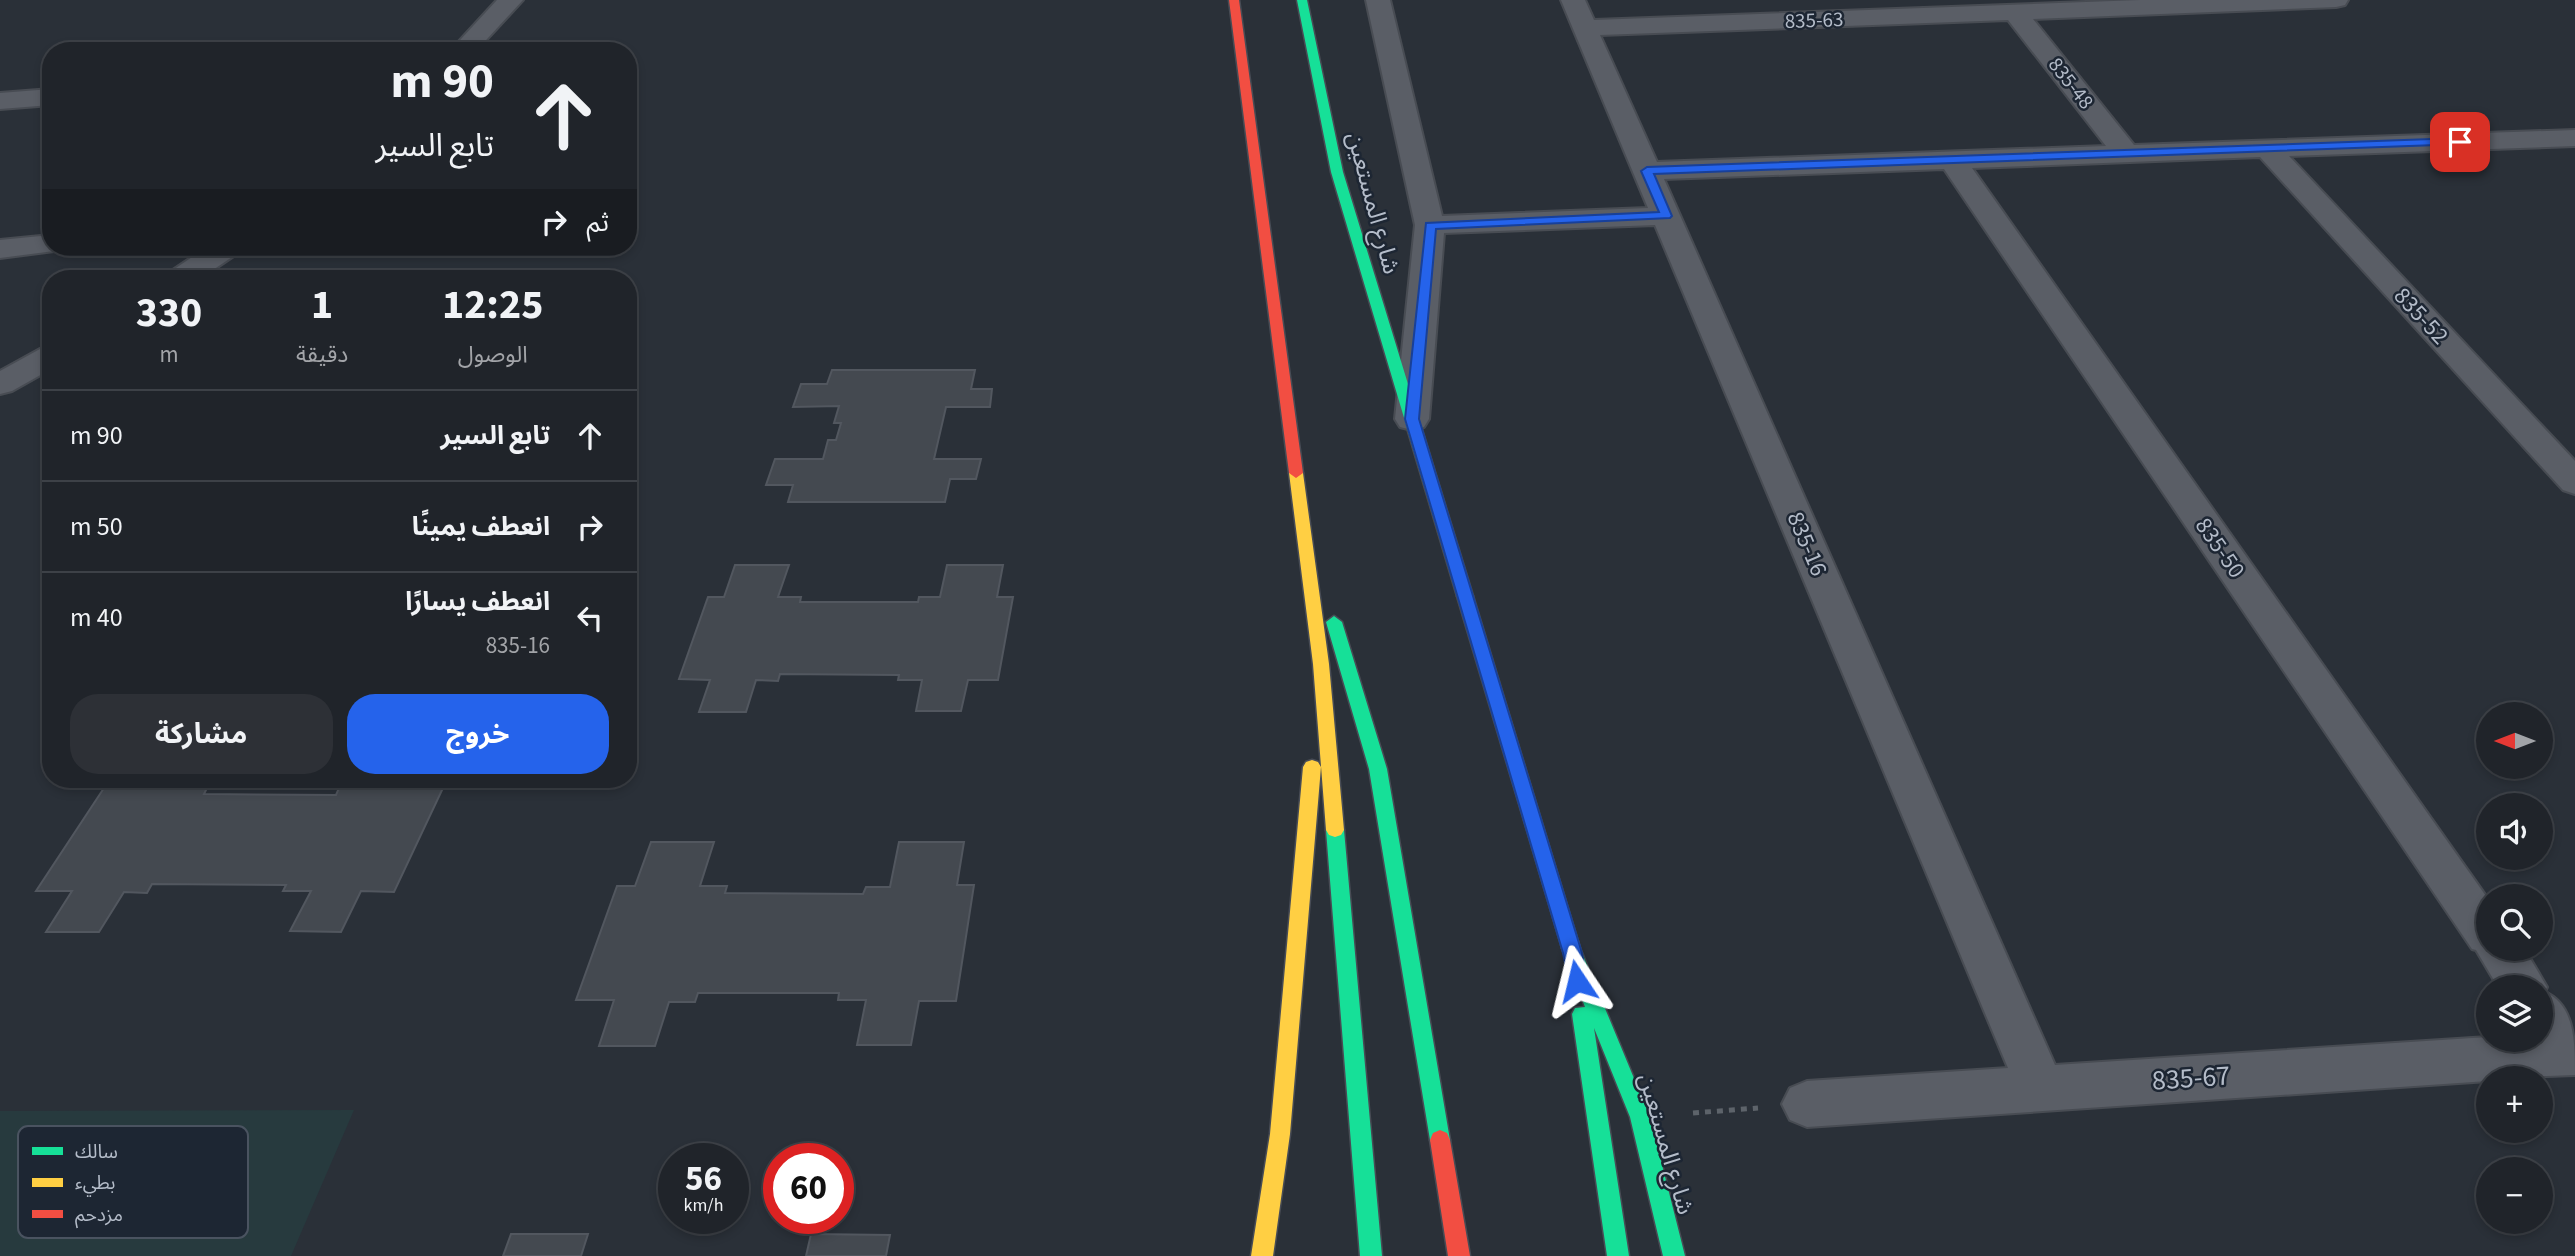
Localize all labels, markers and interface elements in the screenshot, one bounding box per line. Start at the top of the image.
street label: 835-63 [1784,4,1844,36]
text: 90 m [390,47,494,117]
street label: 835-48 [2041,51,2101,115]
icon: ahead [518,70,609,161]
pin [2430,112,2490,172]
text: تابع السير [375,123,494,169]
icon: arrive [2441,123,2479,161]
street label: شارع المستعين [1337,128,1409,278]
icon: right [535,203,573,241]
text: ثم [587,204,609,241]
text: 1 [311,275,333,335]
text: 12:25 [442,275,543,335]
street label: 835-52 [2385,280,2457,352]
text: 330 [136,283,202,343]
text: m [159,338,178,371]
text: دقيقة [296,338,348,371]
text: الوصول [458,338,528,371]
text: 90 m [70,417,123,454]
text: تابع السير [440,417,550,454]
icon: ahead [571,417,609,455]
street label: 835-16 [1778,506,1836,582]
text: 50 m [70,508,123,545]
text: انعطف يمينًا [412,508,550,545]
icon: right [571,508,609,546]
street label: 835-50 [2186,510,2254,586]
text: انعطف يسارًا [405,583,550,620]
text: 40 m [70,599,123,636]
icon: left [571,599,609,637]
text: 835-16 [486,629,550,662]
button: مشاركة [70,694,333,774]
button: خروج [347,694,609,774]
north arrow [2476,702,2553,779]
map controls [2476,702,2553,1234]
button: sound [2476,793,2553,870]
button: search [2476,884,2553,961]
position arrow [1540,944,1614,1018]
button: layers [2476,975,2553,1052]
street label: 835-67 [2151,1055,2231,1101]
button: + [2476,1066,2553,1143]
street label: شارع المستعين [1629,1069,1703,1219]
legend [18,1126,248,1238]
text: سالك [75,1139,118,1166]
speed limit sign: 60 [763,1143,854,1234]
text: 56 [685,1154,722,1204]
button: − [2476,1157,2553,1234]
text: بطيء [75,1170,115,1197]
text: km/h [684,1193,723,1218]
text: مزدحم [75,1202,123,1229]

